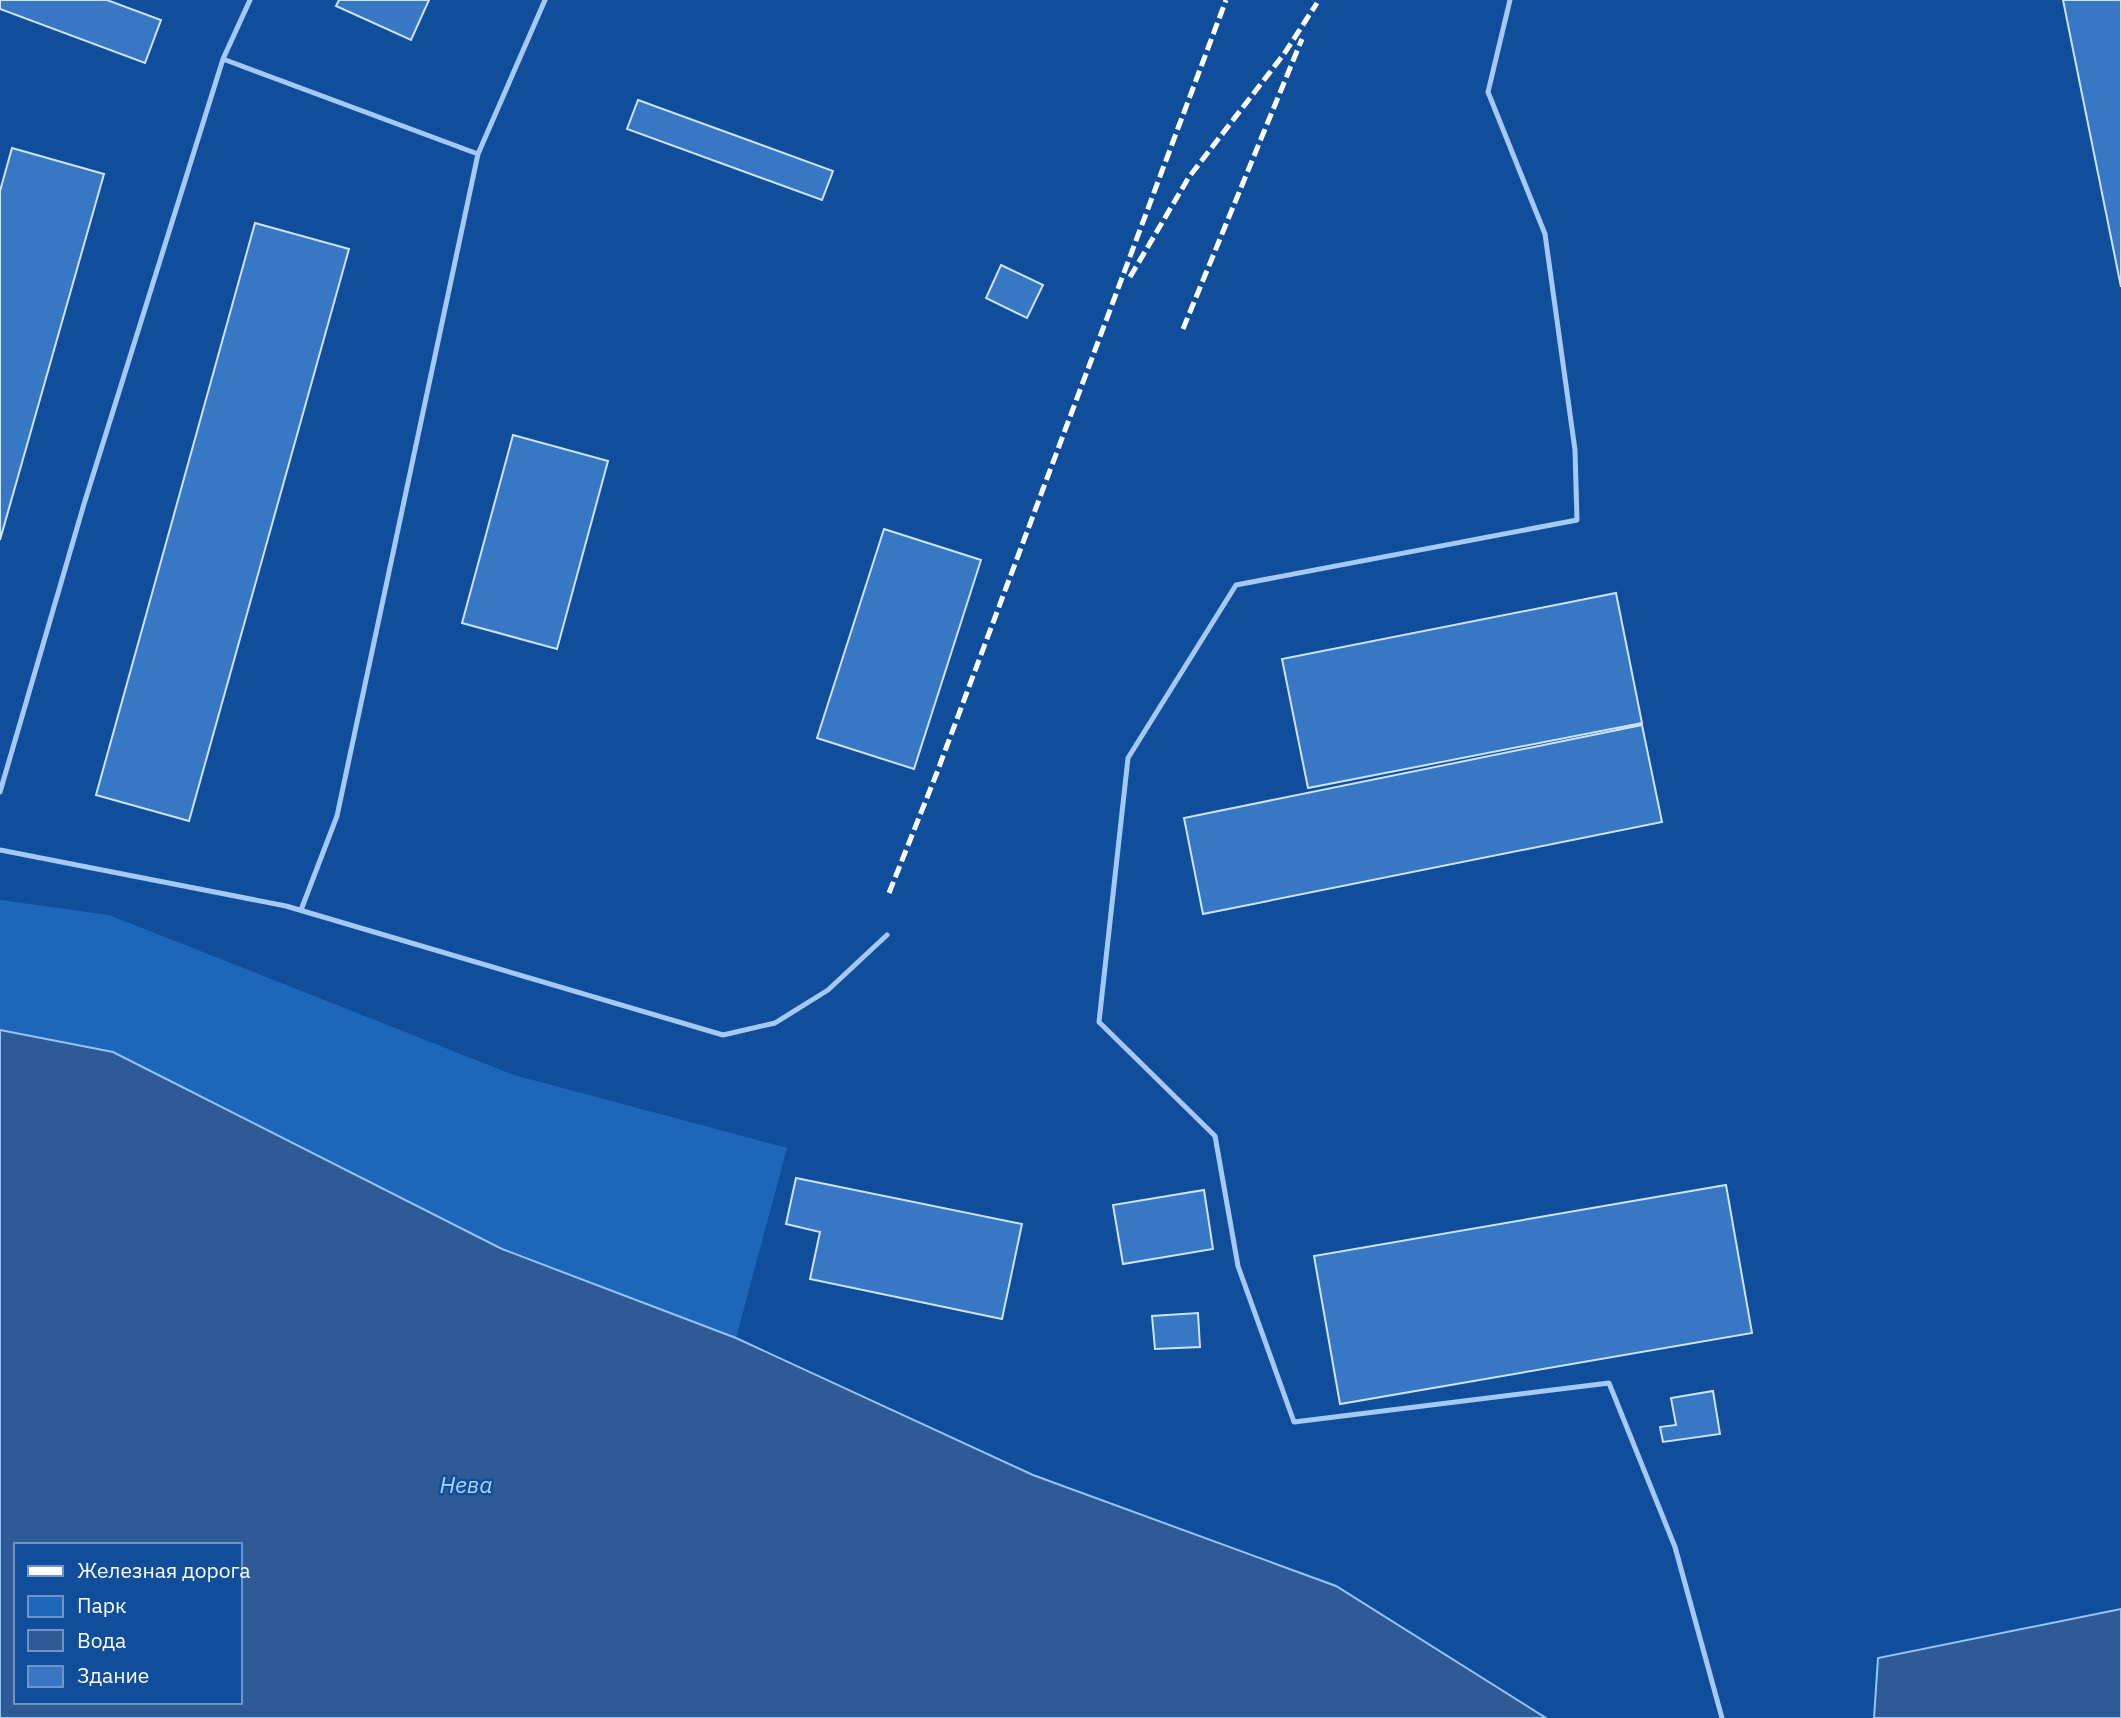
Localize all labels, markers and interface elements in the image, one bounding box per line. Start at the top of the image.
water label: Нева [439,1469,493,1499]
legend [14,1543,242,1704]
text: Железная дорога [77,1556,250,1584]
text: Парк [77,1591,127,1619]
text: Вода [77,1626,126,1654]
text: Здание [77,1661,149,1689]

